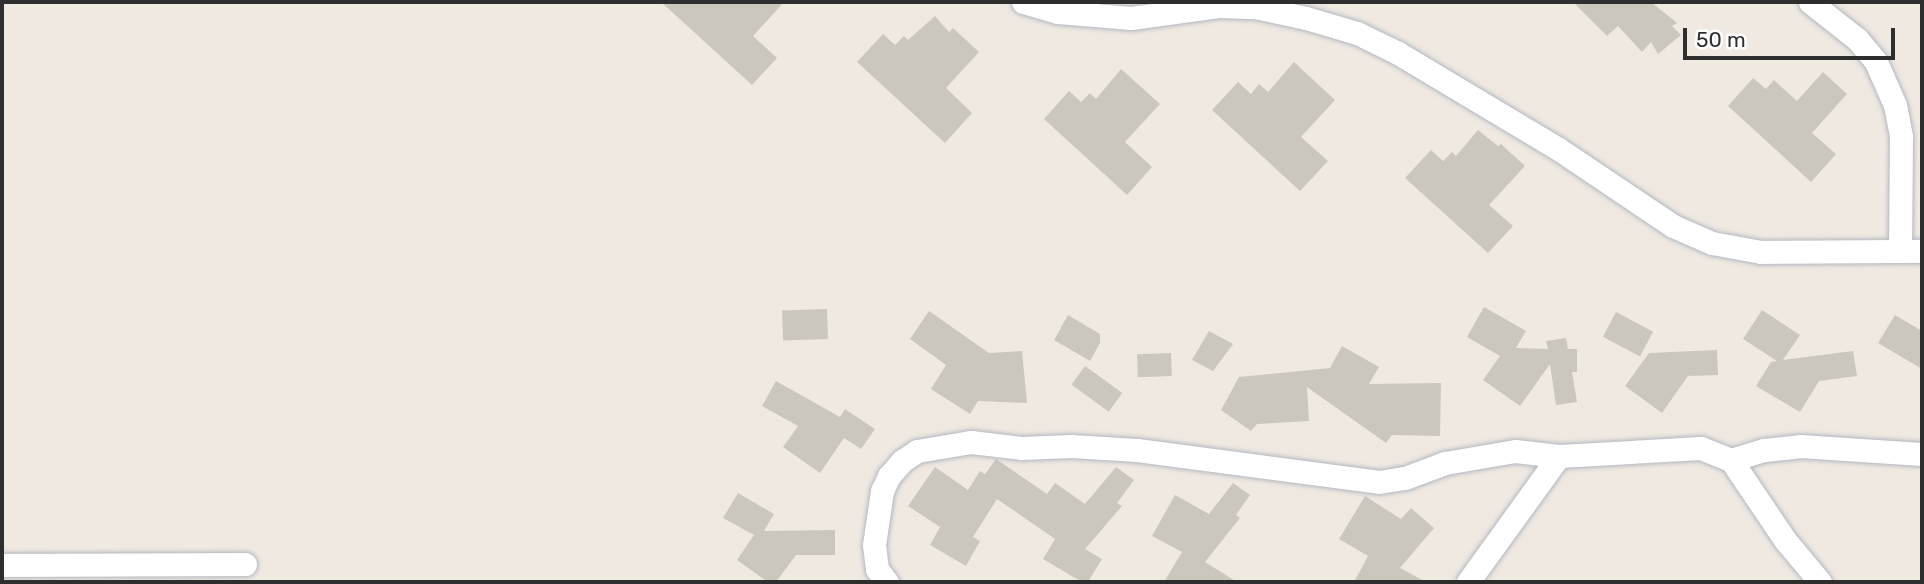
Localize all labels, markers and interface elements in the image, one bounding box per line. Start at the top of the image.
scale bar [1686,14,1898,58]
text: 50 m [1696,27,1746,52]

